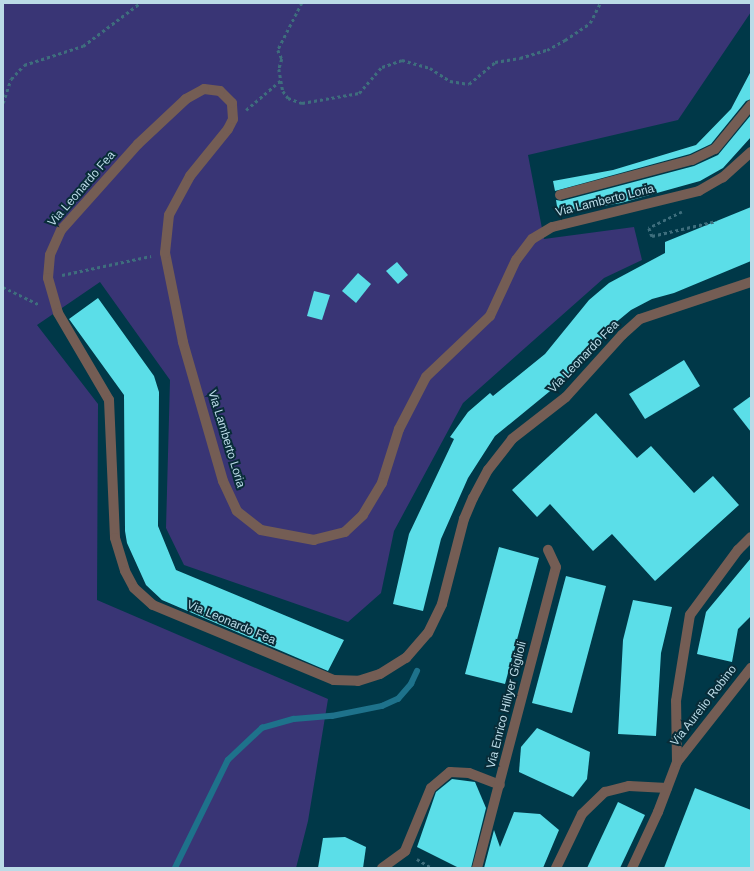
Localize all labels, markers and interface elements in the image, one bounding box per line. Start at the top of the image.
street label: Via Leonardo Fea [45,148,119,230]
street label: Via Lamberto Loria [554,182,656,220]
street label: Via Leonardo Fea [546,318,622,396]
street label: Via Lamberto Loria [204,389,248,489]
street label: Via Leonardo Fea [184,598,278,648]
street label: Via Enrico Hillyer Giglioli [484,640,530,770]
street label: Via Aurelio Robino [668,662,740,750]

